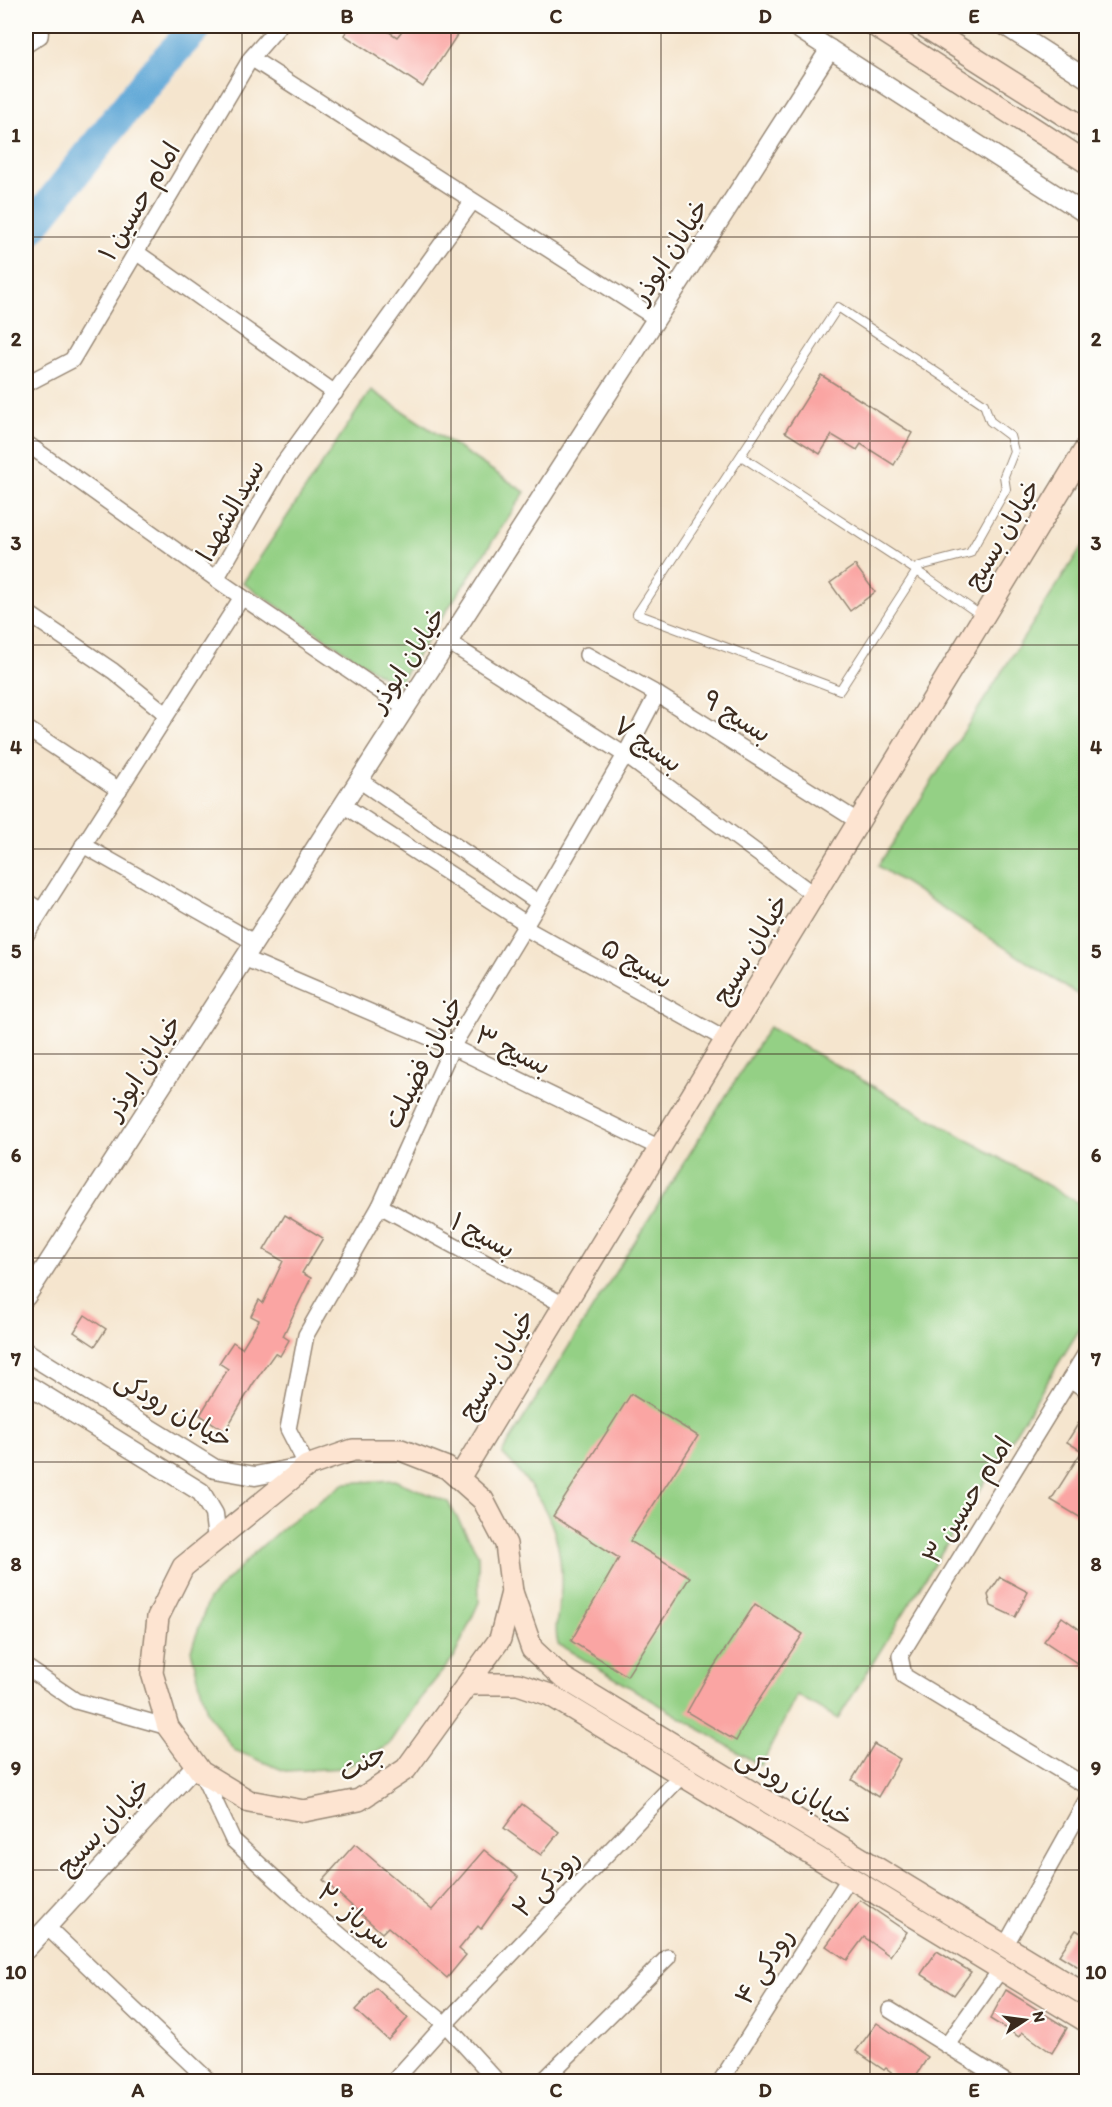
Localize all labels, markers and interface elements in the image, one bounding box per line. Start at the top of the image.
text: A [131,4,145,28]
text: B [341,4,354,28]
text: C [550,4,563,28]
text: D [758,4,772,28]
text: E [968,4,980,28]
text: 1 [11,123,21,147]
text: 1 [1091,123,1101,147]
street label: امام حسین ۱ [91,136,190,268]
street label: خیابان ابوذر [623,193,716,311]
text: 2 [11,327,22,351]
text: 2 [1091,327,1102,351]
street label: سیدالشهدا [189,453,271,567]
street label: خیابان بسیج [957,473,1049,596]
text: 3 [11,531,22,555]
text: 3 [1091,531,1102,555]
street label: خیابان ابوذر [360,601,453,719]
street label: بسیج ۹ [696,683,777,751]
street label: بسیج ۷ [606,709,689,781]
text: 4 [10,735,22,759]
text: 4 [1090,735,1102,759]
street label: خیابان بسیج [705,888,797,1011]
street label: بسیج ۵ [595,930,678,997]
text: 5 [11,939,22,963]
text: 5 [1091,939,1102,963]
street label: خیابان فضیلت [376,990,470,1134]
street label: خیابان ابوذر [96,1009,189,1127]
street label: بسیج ۳ [469,1018,556,1084]
text: 6 [11,1143,22,1167]
text: 6 [1091,1143,1102,1167]
street label: بسیج ۱ [444,1205,521,1267]
street label: خیابان بسیج [451,1303,543,1426]
text: 7 [10,1347,21,1371]
text: 7 [1090,1347,1101,1371]
street label: خیابان رودکی [109,1363,238,1456]
street label: امام حسین ۳ [915,1430,1022,1572]
text: 8 [11,1552,22,1576]
text: 8 [1091,1552,1102,1576]
street label: جنت [332,1736,392,1788]
street label: خیابان رودکی [730,1740,859,1835]
text: 9 [11,1756,21,1780]
text: 9 [1091,1756,1101,1780]
street label: خیابان بسیج [49,1770,158,1883]
street label: رودکی ۲ [506,1842,587,1925]
street label: سرباز ۲۰ [311,1875,399,1957]
street label: رودکی ۴ [727,1922,801,2011]
text: 10 [5,1960,27,1984]
text: 10 [1085,1960,1107,1984]
north arrow [995,1990,1055,2050]
text: N [1029,2009,1050,2024]
text: A [131,2078,145,2102]
text: B [341,2078,354,2102]
text: C [550,2078,563,2102]
text: D [758,2078,772,2102]
text: E [968,2078,980,2102]

